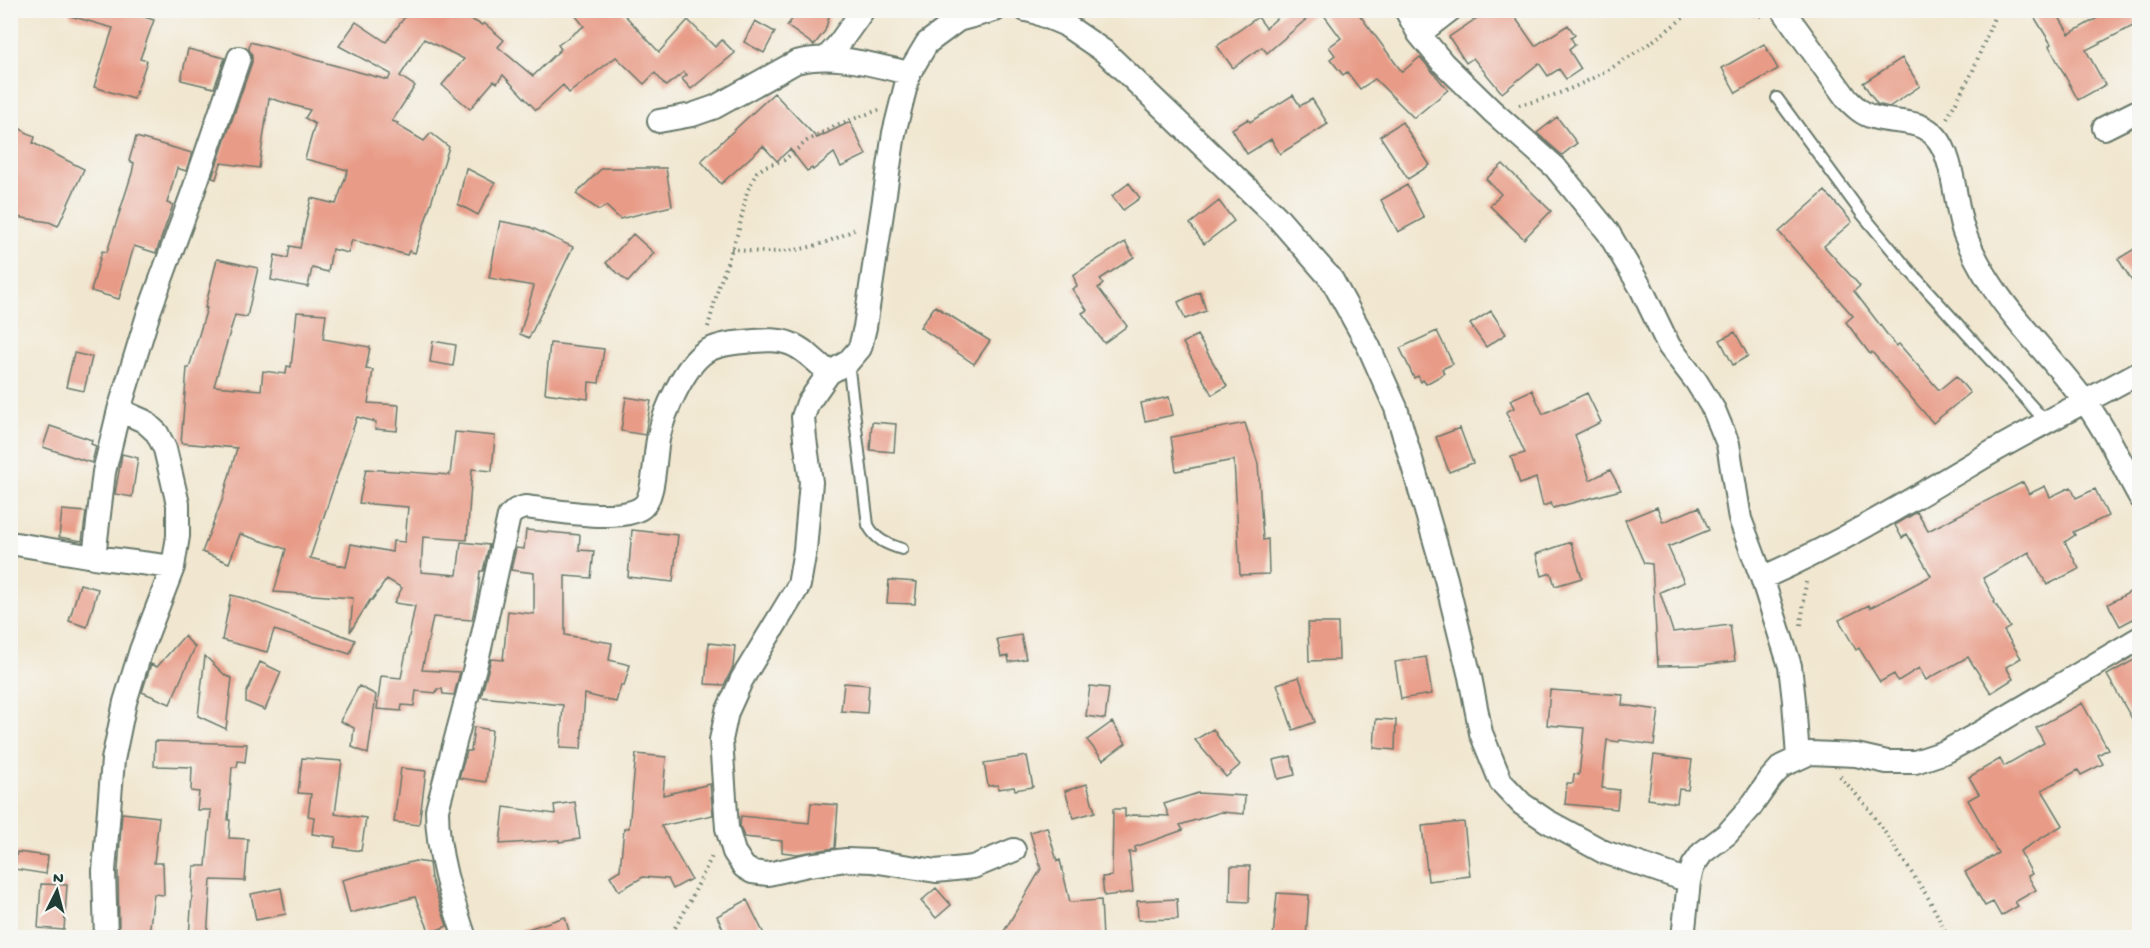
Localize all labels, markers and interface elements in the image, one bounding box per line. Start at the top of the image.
north arrow [27,861,87,921]
text: N [52,870,65,890]

